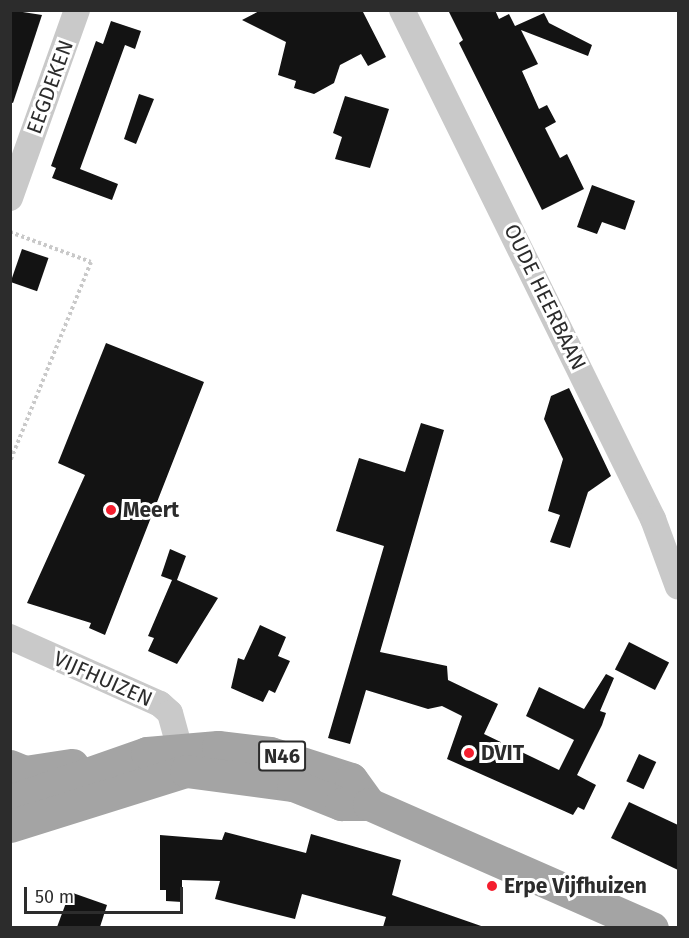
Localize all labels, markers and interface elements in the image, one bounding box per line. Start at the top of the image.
street label: EEGDEKEN [21,37,79,137]
street label: OUDE HEERBAAN [499,220,591,374]
place label: Meert [123,497,179,523]
marker: Meert [104,503,118,517]
street label: VIJFHUIZEN [50,646,156,712]
road number: N46 [258,739,306,773]
place label: DVIT [481,740,524,766]
marker: DVIT [462,746,476,760]
place label: Erpe Vijfhuizen [504,873,647,899]
scale bar [27,875,186,913]
marker: Erpe Vijfhuizen [485,879,499,893]
text: 50 m [35,886,74,908]

